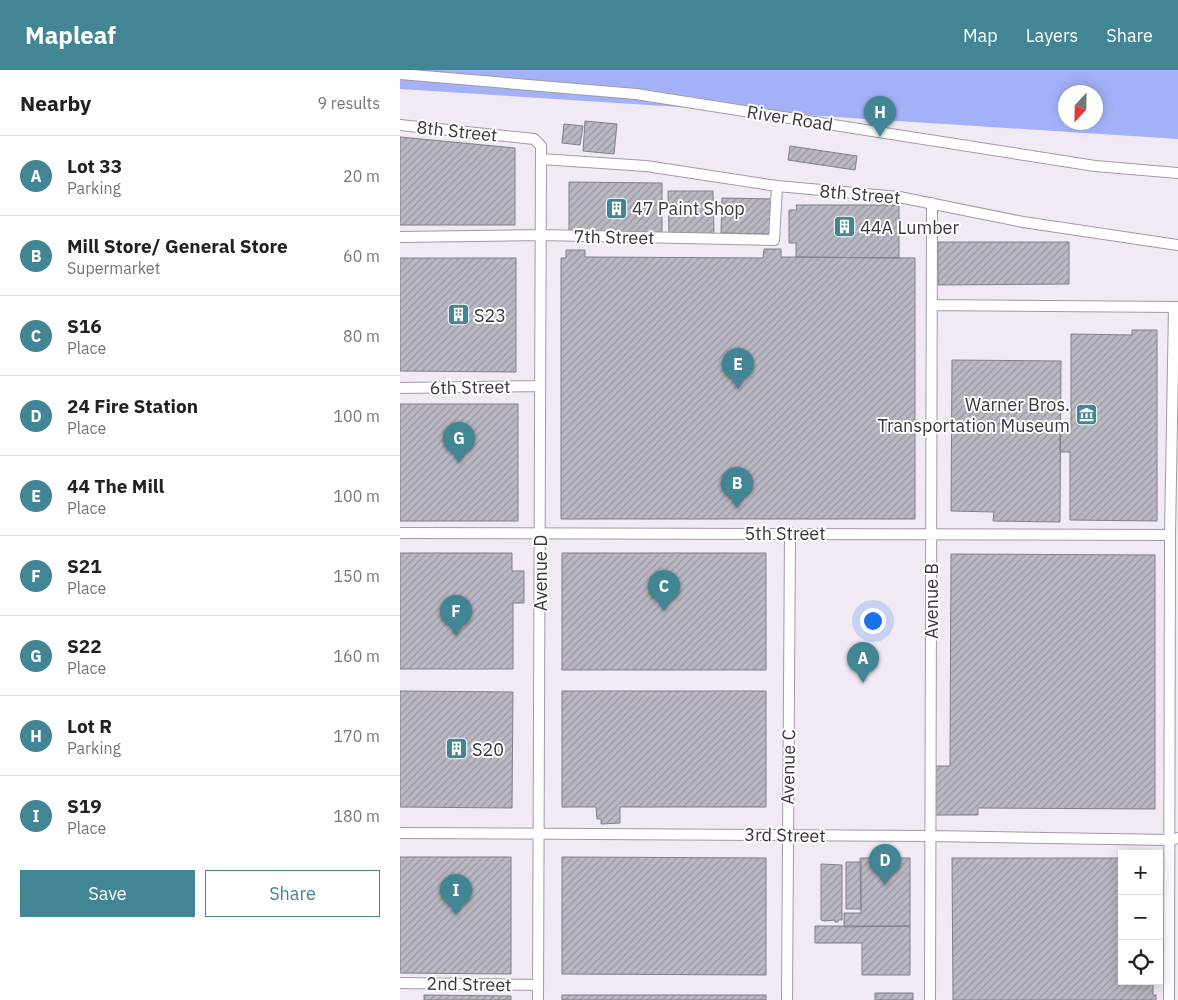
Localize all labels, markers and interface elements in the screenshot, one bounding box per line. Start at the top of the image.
text: Mapleaf [25,19,116,51]
text: Map [963,24,998,47]
text: Layers [1026,24,1078,47]
text: Share [1106,24,1153,47]
north arrow [1058,85,1103,130]
text: Nearby [20,89,91,117]
text: 9 results [317,93,380,113]
pin: H [864,96,896,137]
street label: River Road [745,100,835,136]
street label: 8th Street [416,115,498,147]
text: Lot 33 [67,154,122,178]
text: A [31,166,41,186]
text: 20 m [343,166,380,186]
text: Parking [67,178,121,198]
street label: 8th Street [819,179,901,209]
building icon: 47 Paint Shop [604,196,628,220]
place label: 47 Paint Shop [632,197,745,220]
building icon: 44A Lumber [832,215,856,239]
place label: 44A Lumber [860,216,959,239]
street label: 7th Street [573,225,655,249]
text: Mill Store/ General Store [67,234,288,258]
text: B [31,246,41,266]
text: 60 m [343,246,380,266]
text: Supermarket [67,258,160,278]
building icon: S23 [446,303,470,327]
place label: S23 [474,304,506,327]
text: S16 [67,314,102,338]
text: C [31,326,41,346]
text: 80 m [343,326,380,346]
text: Place [67,338,106,358]
pin: E [722,348,754,389]
street label: 6th Street [429,375,511,399]
place label: Warner Bros. Transportation Museum [877,393,1070,437]
text: 24 Fire Station [67,394,198,418]
museum icon: Warner Bros. Transportation Museum [1074,402,1098,426]
text: D [30,406,42,426]
text: 100 m [333,406,380,426]
text: Place [67,418,106,438]
pin: G [443,422,475,463]
pin: B [721,467,753,508]
text: 44 The Mill [67,474,164,498]
text: E [31,486,41,506]
text: 100 m [333,486,380,506]
text: Place [67,498,106,518]
street label: 5th Street [745,522,825,545]
street label: Avenue D [529,535,552,611]
text: S21 [67,554,102,578]
street label: Avenue B [920,563,943,639]
text: F [31,566,41,586]
text: 150 m [333,566,380,586]
pin: C [648,570,680,611]
text: Place [67,578,106,598]
pin: F [440,595,472,636]
your location [860,608,886,634]
text: S22 [67,634,102,658]
pin: A [847,642,879,683]
text: G [30,646,42,666]
text: 160 m [333,646,380,666]
text: Place [67,658,106,678]
text: Lot R [67,714,112,738]
text: H [30,726,42,746]
text: 170 m [333,726,380,746]
street label: Avenue C [776,729,800,805]
building icon: S20 [444,737,468,761]
text: Parking [67,738,121,758]
place label: S20 [472,738,504,761]
text: S19 [67,794,102,818]
text: I [33,806,39,826]
text: 180 m [333,806,380,826]
text: Place [67,818,106,838]
street label: 3rd Street [744,823,826,847]
pin: D [869,844,901,885]
map controls [1118,850,1163,985]
button: + [1118,850,1163,895]
button: Save [20,870,195,917]
button: Share [205,870,380,917]
pin: I [440,874,472,915]
button: − [1118,895,1163,940]
button: locate [1118,940,1163,985]
street label: 2nd Street [426,972,512,996]

